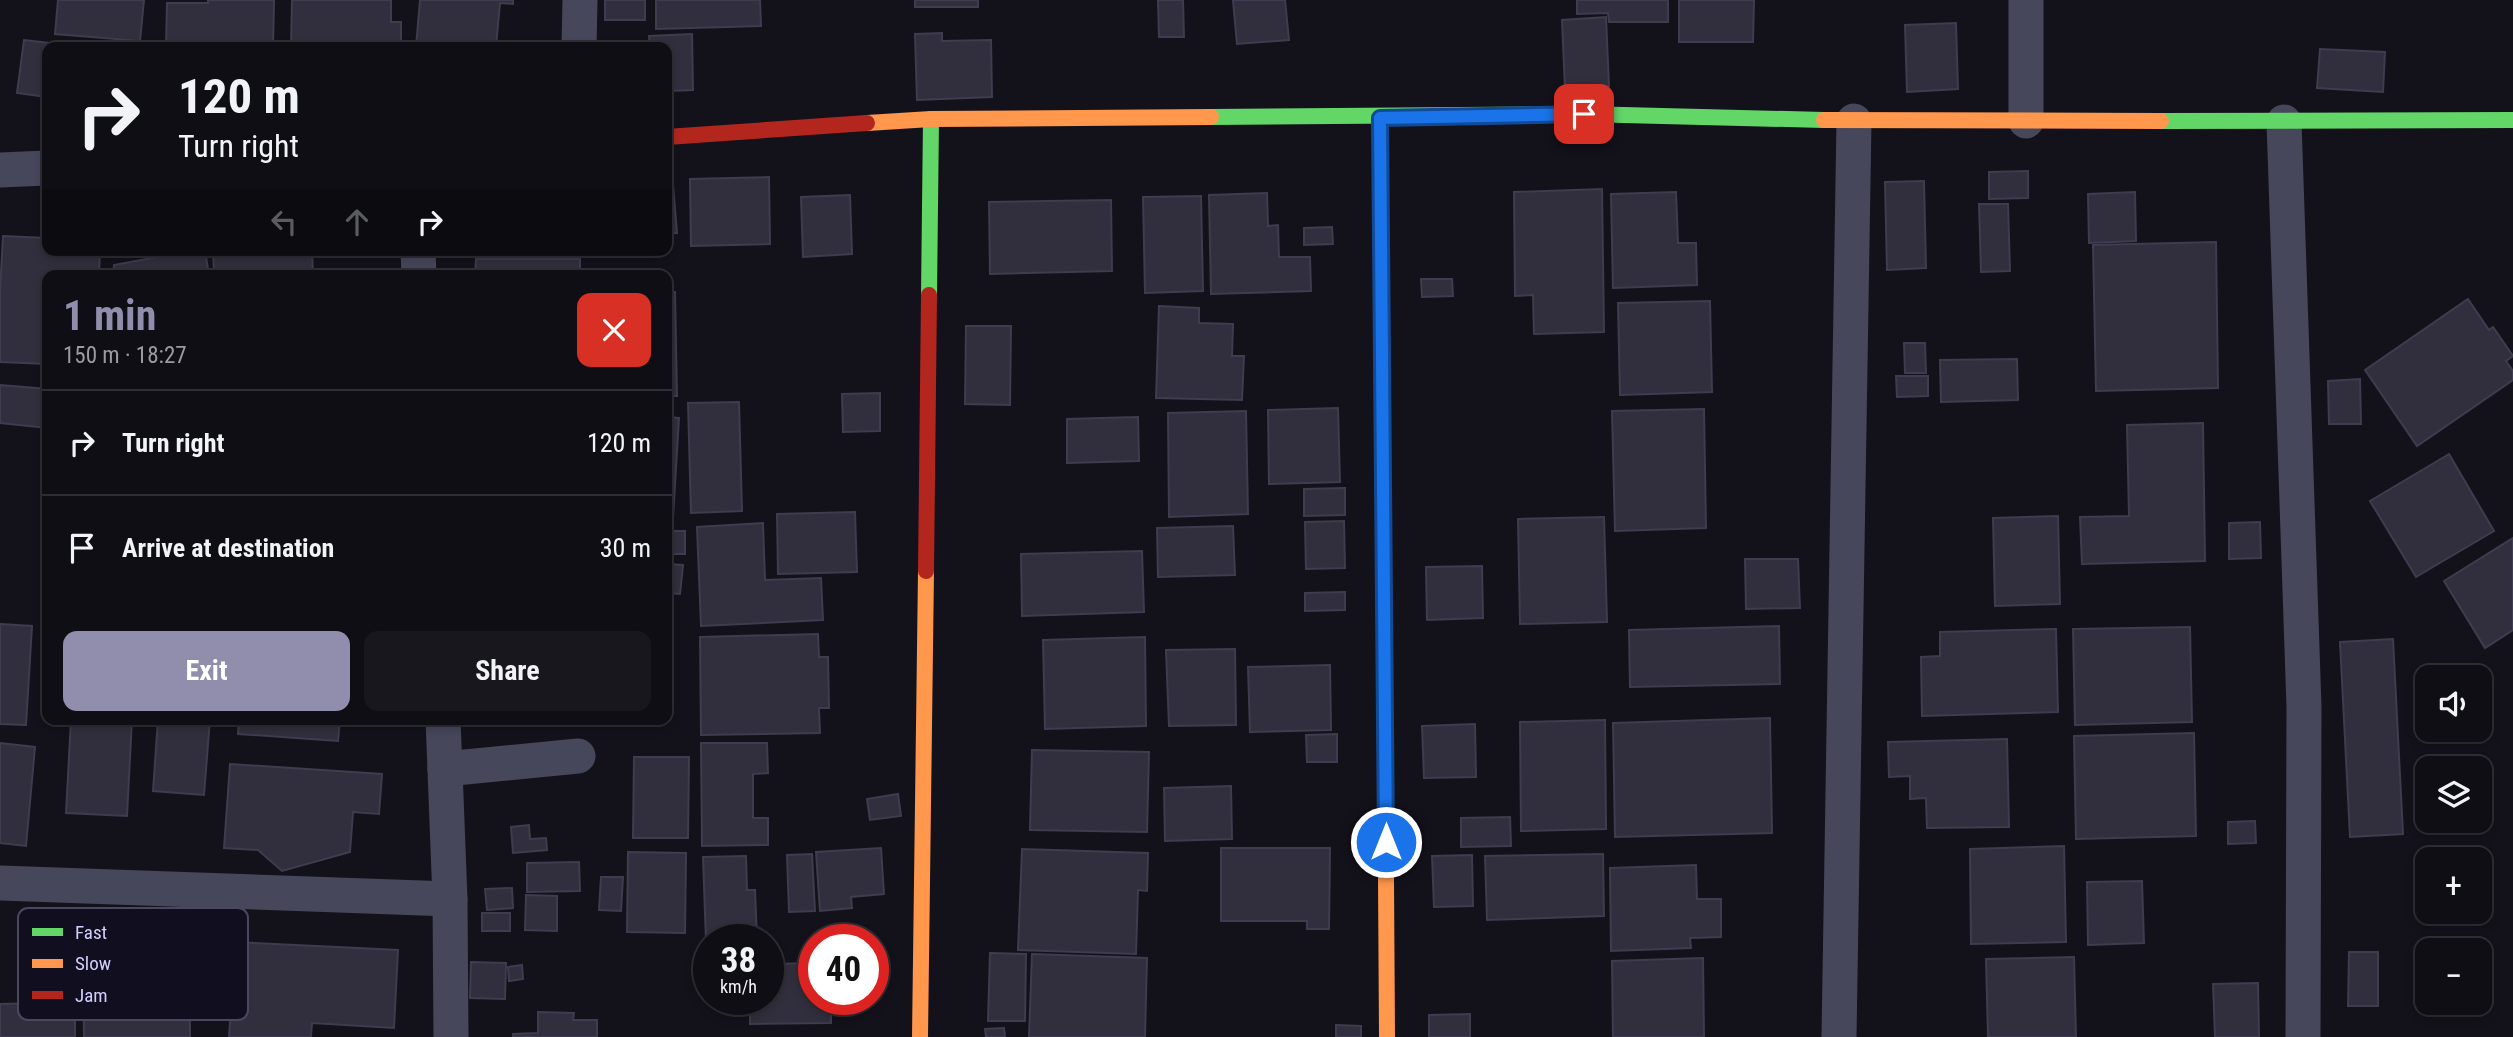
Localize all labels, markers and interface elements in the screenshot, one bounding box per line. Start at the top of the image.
text: 120 m [178,68,300,125]
icon: right [63,70,154,161]
pin [1554,84,1614,144]
icon: arrive [1565,95,1603,133]
text: Turn right [178,127,299,165]
icon: left [265,203,303,241]
icon: ahead [338,203,376,241]
icon: right [411,203,449,241]
text: 1 min [63,291,156,340]
button: close [577,293,651,367]
text: 150 m · 18:27 [63,342,187,369]
icon: right [63,424,101,462]
text: Turn right [122,428,224,458]
text: 120 m [587,428,651,458]
icon: arrive [63,529,101,567]
text: Arrive at destination [122,533,334,563]
text: 30 m [600,533,651,563]
button: Exit [63,631,350,711]
button: Share [364,631,651,711]
map controls [2415,665,2492,1015]
button: sound [2415,665,2492,742]
button: layers [2415,756,2492,833]
position arrow [1349,805,1423,879]
button: + [2415,847,2492,924]
legend [18,908,248,1020]
text: Fast [75,921,107,944]
speed limit sign: 40 [798,924,889,1015]
button: − [2415,938,2492,1015]
text: 38 [721,940,756,981]
text: Slow [75,952,111,975]
text: km/h [720,976,757,997]
text: Jam [75,984,108,1007]

